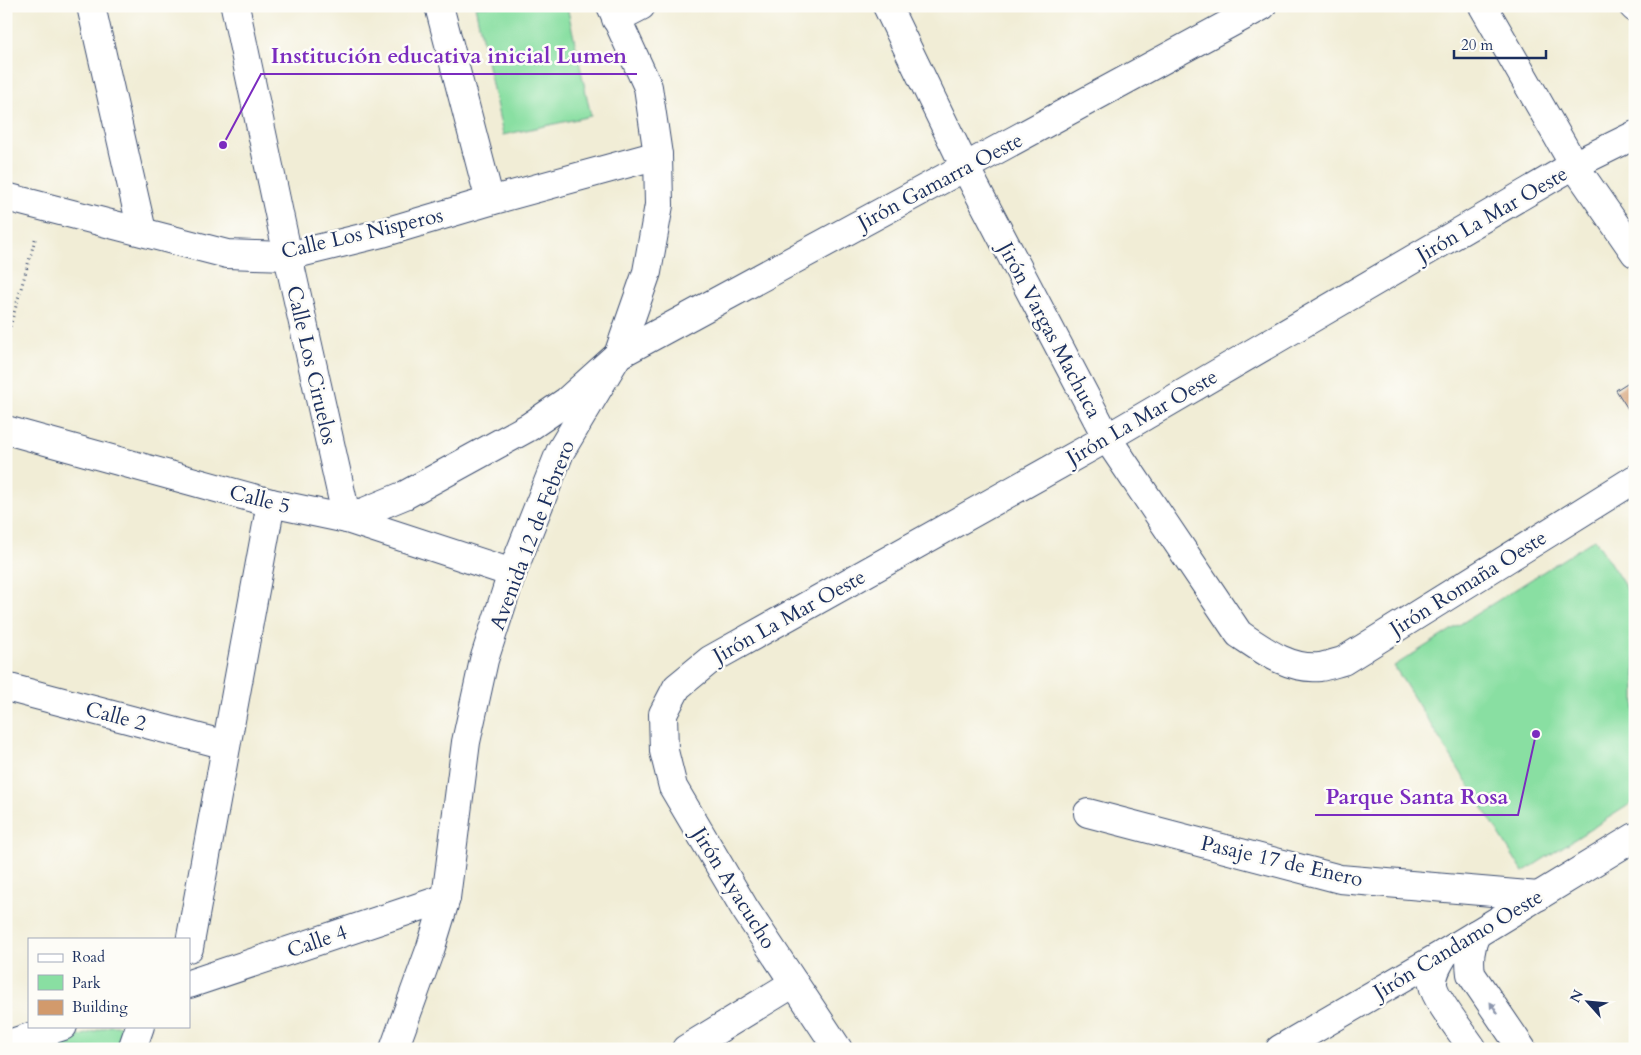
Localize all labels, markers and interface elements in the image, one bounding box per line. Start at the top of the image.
scale bar [1454,28,1546,60]
text: 20 m [1461,35,1493,55]
callout: Institución educativa inicial Lumen [261,37,637,74]
text: Institución educativa inicial Lumen [271,41,627,71]
street label: Jirón Gamarra Oeste [850,126,1028,239]
street label: Jirón La Mar Oeste [1409,159,1573,271]
street label: Calle Los Nisperos [278,201,446,266]
street label: Jirón Vargas Machuca [989,235,1108,423]
street label: Calle Los Ciruelos [279,283,344,447]
street label: Jirón La Mar Oeste [1059,362,1223,474]
street label: Avenida 12 de Febrero [483,436,582,634]
street label: Calle 5 [226,478,293,521]
street label: Jirón Romaña Oeste [1382,523,1552,645]
street label: Jirón La Mar Oeste [705,563,871,672]
street label: Calle 2 [82,694,150,739]
callout: Parque Santa Rosa [1315,778,1518,815]
text: Parque Santa Rosa [1326,782,1509,812]
street label: Jirón Ayacucho [683,819,783,955]
street label: Pasaje 17 de Enero [1198,829,1366,894]
street label: Jirón Candamo Oeste [1366,882,1548,1008]
street label: Calle 4 [283,918,351,965]
legend [28,938,190,1028]
text: Road [72,947,105,967]
text: Park [72,973,101,993]
north arrow [1564,978,1614,1028]
text: N [1566,987,1588,1006]
text: Building [72,997,128,1017]
one-way arrow [1489,1002,1499,1015]

